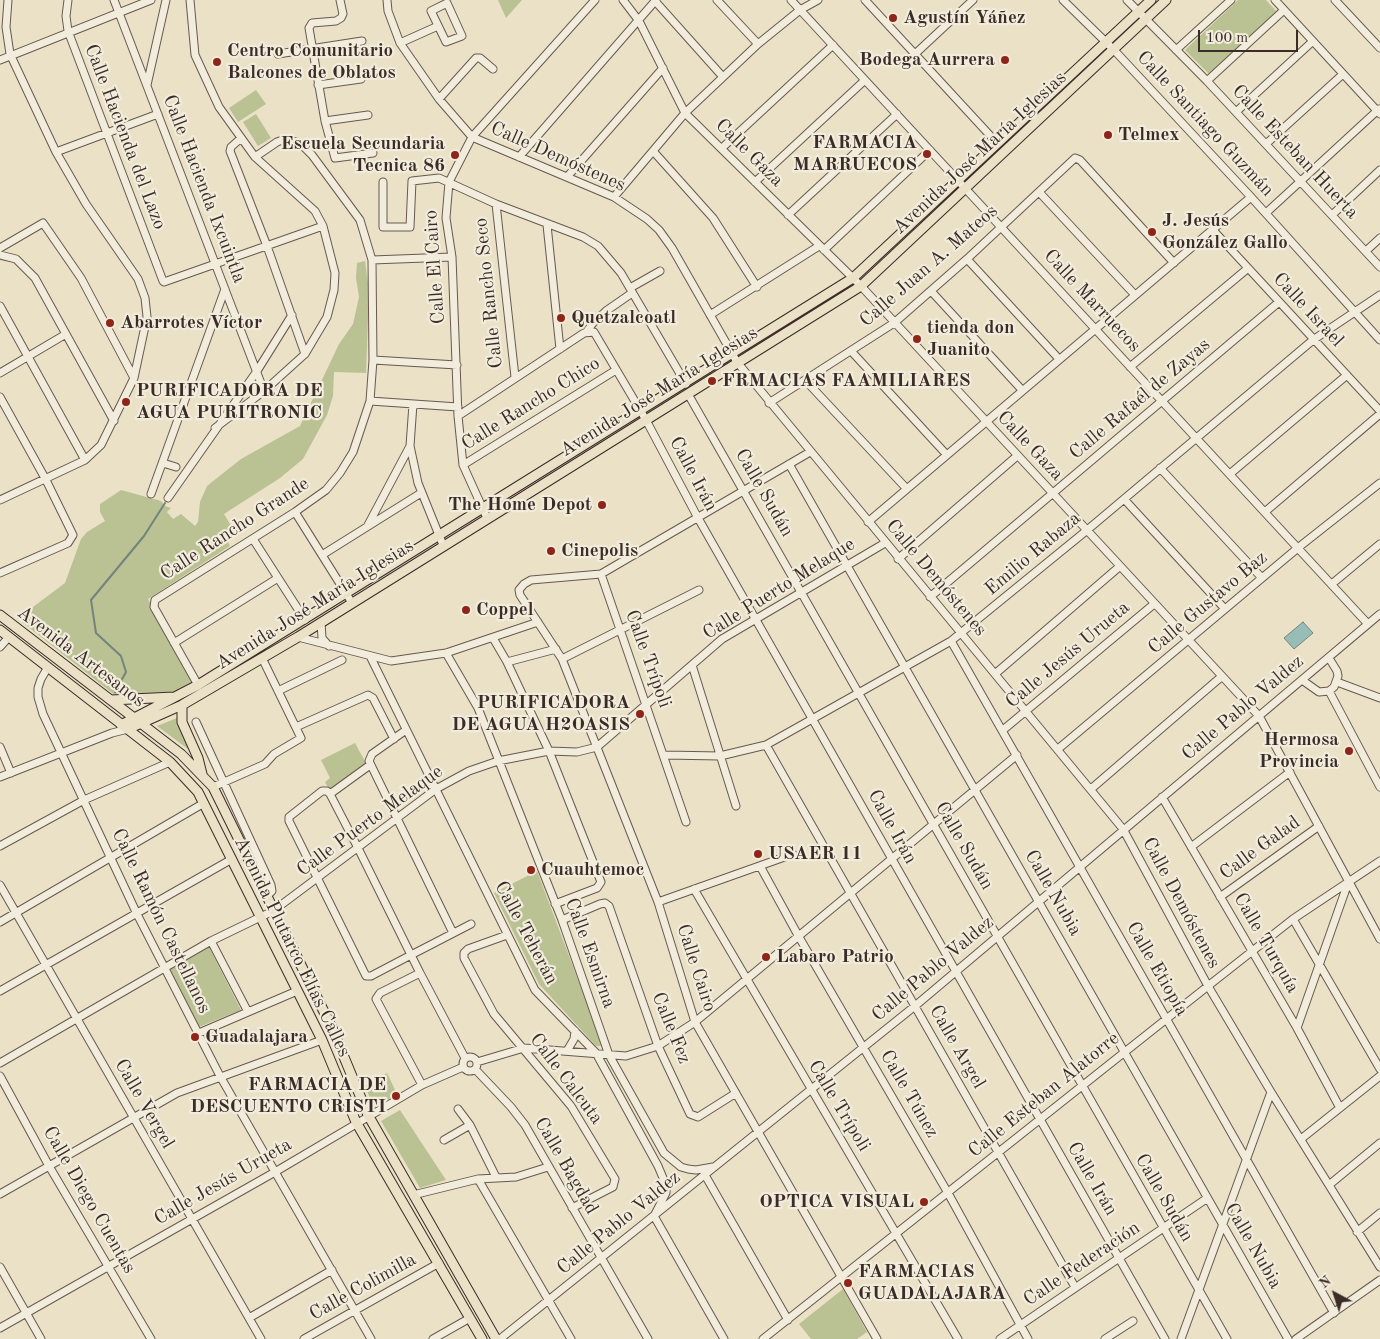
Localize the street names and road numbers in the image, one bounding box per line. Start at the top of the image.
street label: Calle Hacienda del Lazo [79,41,171,233]
street label: Calle Santiago Guzmán [1132,46,1278,202]
street label: Avenida José María Iglesias [889,67,1071,239]
street label: Calle Esteban Huerta [1227,80,1363,224]
street label: Calle Hacienda Ixcuintla [158,92,250,286]
street label: Calle Gaza [710,114,788,192]
street label: Calle Demóstenes [487,117,629,197]
street label: Calle Juan A. Mateos [855,200,1003,332]
street label: Calle El Cairo [420,209,450,325]
street label: Calle Rancho Seco [470,217,508,369]
street label: Calle Marruecos [1039,245,1145,357]
street label: Calle Israel [1268,268,1348,352]
street label: Avenida José María Iglesias [556,322,762,462]
street label: Calle Rafaél de Zayas [1065,333,1215,465]
street label: Calle Rancho Chico [458,352,604,456]
street label: Calle Gaza [992,406,1068,486]
street label: Calle Irán [664,433,722,515]
street label: Calle Sudán [730,445,798,541]
street label: Calle Rancho Grande [156,472,314,586]
street label: Emilio Rabaza [980,507,1086,601]
street label: Calle Demóstenes [881,515,991,641]
street label: Calle Puerto Melaque [699,533,859,645]
street label: Avenida José María Iglesias [212,535,418,675]
street label: Calle Gustavo Baz [1144,546,1272,660]
street label: Calle Jesús Urueta [1001,596,1135,714]
street label: Avenida Artesanos [12,601,150,713]
street label: Calle Trípoli [620,607,676,711]
street label: Calle Pablo Valdez [1177,650,1309,766]
street label: Calle Puerto Melaque [292,760,448,882]
street label: Calle Irán [862,786,922,868]
street label: Calle Sudán [930,798,998,894]
street label: Calle Galad [1215,811,1305,885]
street label: Calle Ramón Castellanos [106,825,216,1017]
street label: Avenida Plutarco Elías Calles [229,833,355,1061]
street label: Calle Demóstenes [1137,833,1225,973]
street label: Calle Nubia [1019,846,1087,940]
street label: Calle Teherán [489,877,563,989]
street label: Calle Turquía [1228,889,1304,997]
street label: Calle Esmirna [560,895,620,1011]
street label: Calle Pablo Valdez [867,911,999,1027]
street label: Calle Etiopía [1121,918,1193,1020]
street label: Calle Cairo [671,921,721,1015]
street label: Calle Fez [646,989,696,1067]
street label: Calle Argel [924,1001,990,1093]
street label: Calle Esteban Alatorre [964,1027,1124,1163]
street label: Calle Calcuta [524,1029,608,1129]
street label: Calle Túnez [875,1046,943,1142]
street label: Calle Vergel [109,1055,179,1153]
street label: Calle Trípoli [803,1056,875,1156]
street label: Calle Bagdad [529,1113,603,1219]
street label: Calle Diego Cuentas [38,1122,140,1278]
street label: Calle Jesús Urueta [150,1133,296,1231]
street label: Calle Irán [1062,1138,1122,1220]
street label: Calle Sudán [1130,1150,1198,1246]
street label: Calle Pablo Valdez [553,1166,685,1280]
street label: Calle Nubia [1219,1199,1287,1293]
street label: Calle Federación [1019,1217,1145,1311]
street label: Calle Colimilla [306,1248,420,1326]

